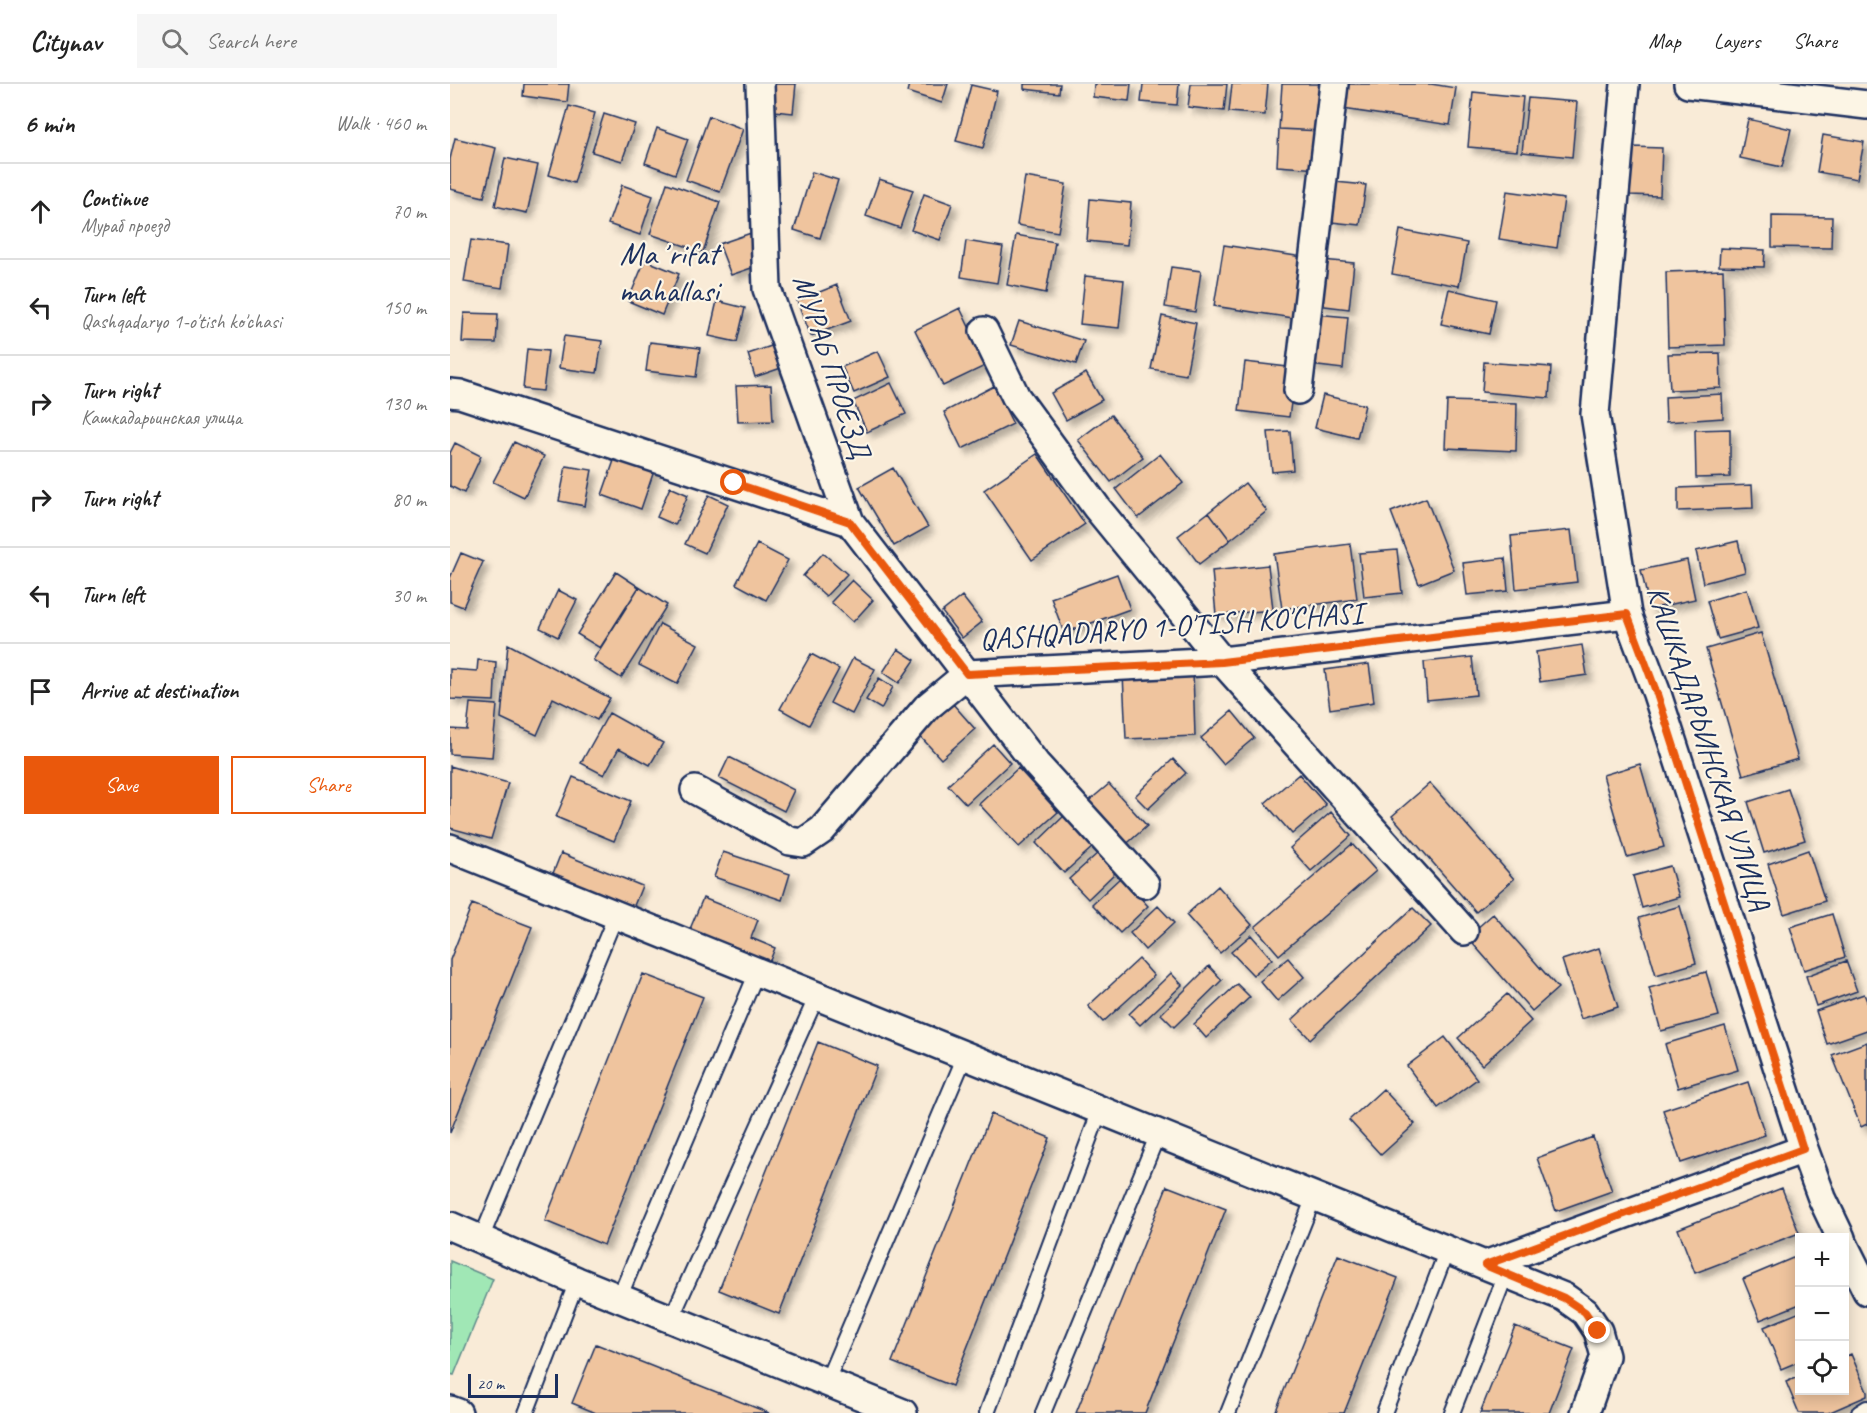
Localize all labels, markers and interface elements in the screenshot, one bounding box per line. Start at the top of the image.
search box [137,14,557,68]
text: Citynav [30,24,101,59]
icon: search [158,25,191,58]
text: Search here [206,27,296,55]
text: Map [1648,28,1681,54]
text: Layers [1714,28,1760,54]
text: Share [1793,28,1837,54]
text: 6 min [24,107,74,140]
text: Walk · 460 m [336,111,426,136]
text: Continue [81,185,147,213]
icon: ahead [24,195,57,228]
text: 70 m [392,199,426,224]
text: Мураб проезд [81,213,169,238]
district label: Maʼrifat mahallasi [619,233,723,311]
street label: МУРАБ ПРОЕЗД [785,270,880,464]
text: Turn left [81,281,145,309]
icon: left [24,291,57,324]
text: 150 m [383,295,426,320]
text: Qashqadaryo 1-o'tish ko'chasi [81,309,282,334]
text: Turn right [81,377,158,405]
icon: right [24,387,57,420]
text: 130 m [383,391,426,416]
text: Кашкадарьинская улица [81,405,242,430]
route start [720,469,746,495]
icon: right [24,483,57,516]
text: Turn right [81,485,158,513]
text: 80 m [392,487,426,512]
icon: left [24,579,57,612]
text: Turn left [81,581,145,609]
street label: КАШКАДАРЬИНСКАЯ УЛИЦА [1639,581,1780,916]
text: 30 m [392,583,426,608]
street label: QASHQADARYO 1-O'TISH KO'CHASI [978,593,1370,658]
icon: arrive [24,675,57,708]
text: Arrive at destination [81,677,238,705]
button: Save [24,756,219,814]
button: Share [231,756,426,814]
map controls [1795,1233,1849,1395]
button: + [1795,1233,1849,1287]
button: − [1795,1287,1849,1341]
route end [1584,1317,1610,1343]
button: locate [1795,1341,1849,1395]
scale bar [468,1371,558,1398]
text: 20 m [477,1374,504,1394]

